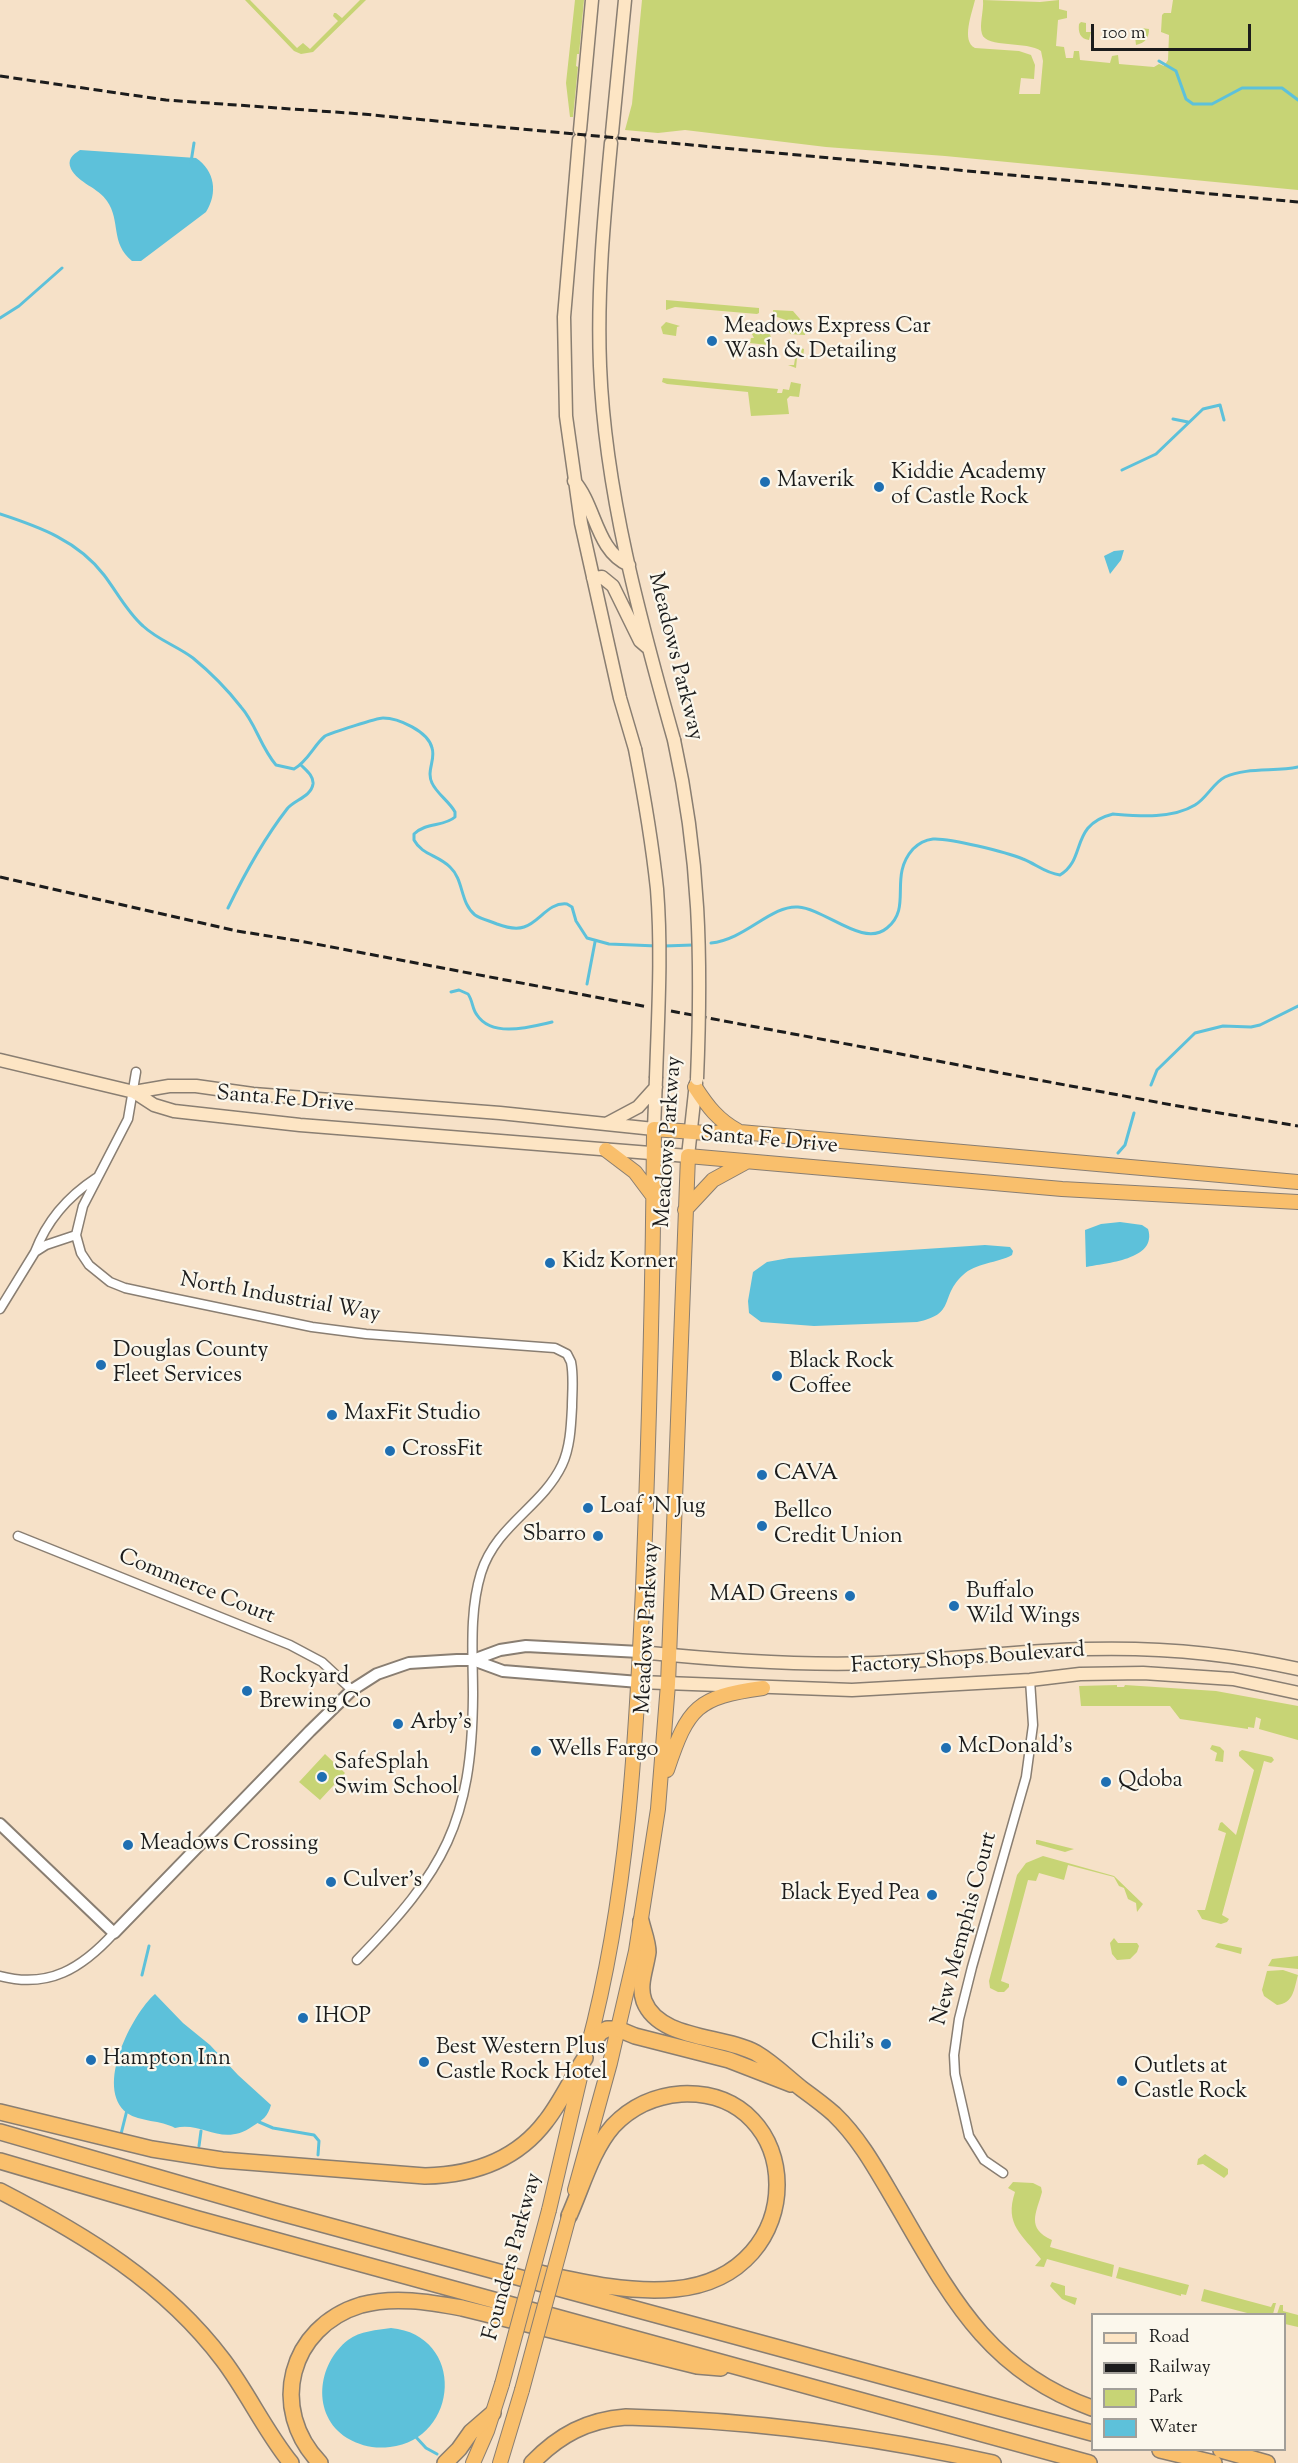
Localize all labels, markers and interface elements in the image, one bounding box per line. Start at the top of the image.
scale bar [1094,12,1254,50]
text: 100 m [1102,21,1146,47]
place label: Meadows Express Car Wash & Detailing [724,315,931,366]
marker: Meadows Express Car Wash & Detailing [705,334,719,348]
place label: Kiddie Academy of Castle Rock [891,461,1046,512]
place label: Maverik [777,469,855,495]
marker: Maverik [758,475,772,489]
marker: Kiddie Academy of Castle Rock [872,480,886,494]
street label: Meadows Parkway [640,570,708,744]
street label: Meadows Parkway [651,1055,689,1229]
street label: Santa Fe Drive [215,1082,355,1120]
street label: Santa Fe Drive [699,1123,839,1161]
place label: Kidz Korner [562,1250,676,1276]
marker: Kidz Korner [543,1256,557,1270]
street label: North Industrial Way [178,1268,382,1330]
place label: Douglas County Fleet Services [113,1339,269,1390]
place label: Black Rock Coffee [789,1350,894,1402]
marker: Douglas County Fleet Services [94,1358,108,1372]
marker: Black Rock Coffee [770,1369,784,1383]
place label: MaxFit Studio [344,1402,481,1428]
marker: MaxFit Studio [325,1408,339,1422]
place label: CrossFit [402,1438,483,1464]
marker: CrossFit [383,1444,397,1458]
place label: CAVA [774,1462,838,1488]
marker: CAVA [755,1468,769,1482]
place label: Loaf 'N Jug [600,1495,706,1521]
place label: Bellco Credit Union [774,1500,903,1552]
marker: Loaf 'N Jug [581,1501,595,1515]
marker: Bellco Credit Union [755,1519,769,1533]
place label: Sbarro [522,1523,586,1549]
marker: Sbarro [591,1529,605,1543]
street label: Meadows Parkway [631,1541,667,1715]
street label: Commerce Court [114,1545,278,1631]
place label: Buffalo Wild Wings [966,1580,1080,1632]
place label: MAD Greens [709,1583,838,1609]
marker: MAD Greens [843,1589,857,1603]
marker: Buffalo Wild Wings [947,1599,961,1613]
street label: Factory Shops Boulevard [850,1639,1086,1681]
place label: Rockyard Brewing Co [259,1665,371,1717]
marker: Rockyard Brewing Co [240,1684,254,1698]
place label: Arby's [410,1711,472,1737]
marker: Arby's [391,1717,405,1731]
place label: McDonald's [958,1735,1072,1761]
place label: Wells Fargo [548,1738,659,1764]
marker: McDonald's [939,1741,953,1755]
marker: Wells Fargo [529,1744,543,1758]
place label: SafeSplah Swim School [334,1751,458,1802]
place label: Qdoba [1118,1769,1183,1795]
marker: SafeSplah Swim School [315,1770,329,1784]
marker: Qdoba [1099,1775,1113,1789]
street label: New Memphis Court [928,1830,1004,2028]
place label: Meadows Crossing [140,1832,318,1858]
marker: Meadows Crossing [121,1838,135,1852]
place label: Culver's [343,1869,422,1895]
marker: Culver's [324,1875,338,1889]
place label: Black Eyed Pea [781,1882,920,1908]
marker: Black Eyed Pea [925,1888,939,1902]
place label: IHOP [315,2005,371,2031]
marker: IHOP [296,2011,310,2025]
place label: Chili's [811,2031,874,2057]
place label: Best Western Plus Castle Rock Hotel [436,2036,607,2088]
marker: Chili's [879,2037,893,2051]
place label: Hampton Inn [103,2047,231,2073]
marker: Hampton Inn [84,2053,98,2067]
marker: Best Western Plus Castle Rock Hotel [417,2055,431,2069]
place label: Outlets at Castle Rock [1134,2055,1248,2106]
marker: Outlets at Castle Rock [1115,2074,1129,2088]
street label: Founders Parkway [479,2170,549,2344]
legend [1091,2313,1286,2451]
text: Road [1149,2325,1189,2351]
text: Railway [1149,2355,1211,2381]
text: Park [1149,2385,1183,2411]
text: Water [1149,2415,1197,2441]

